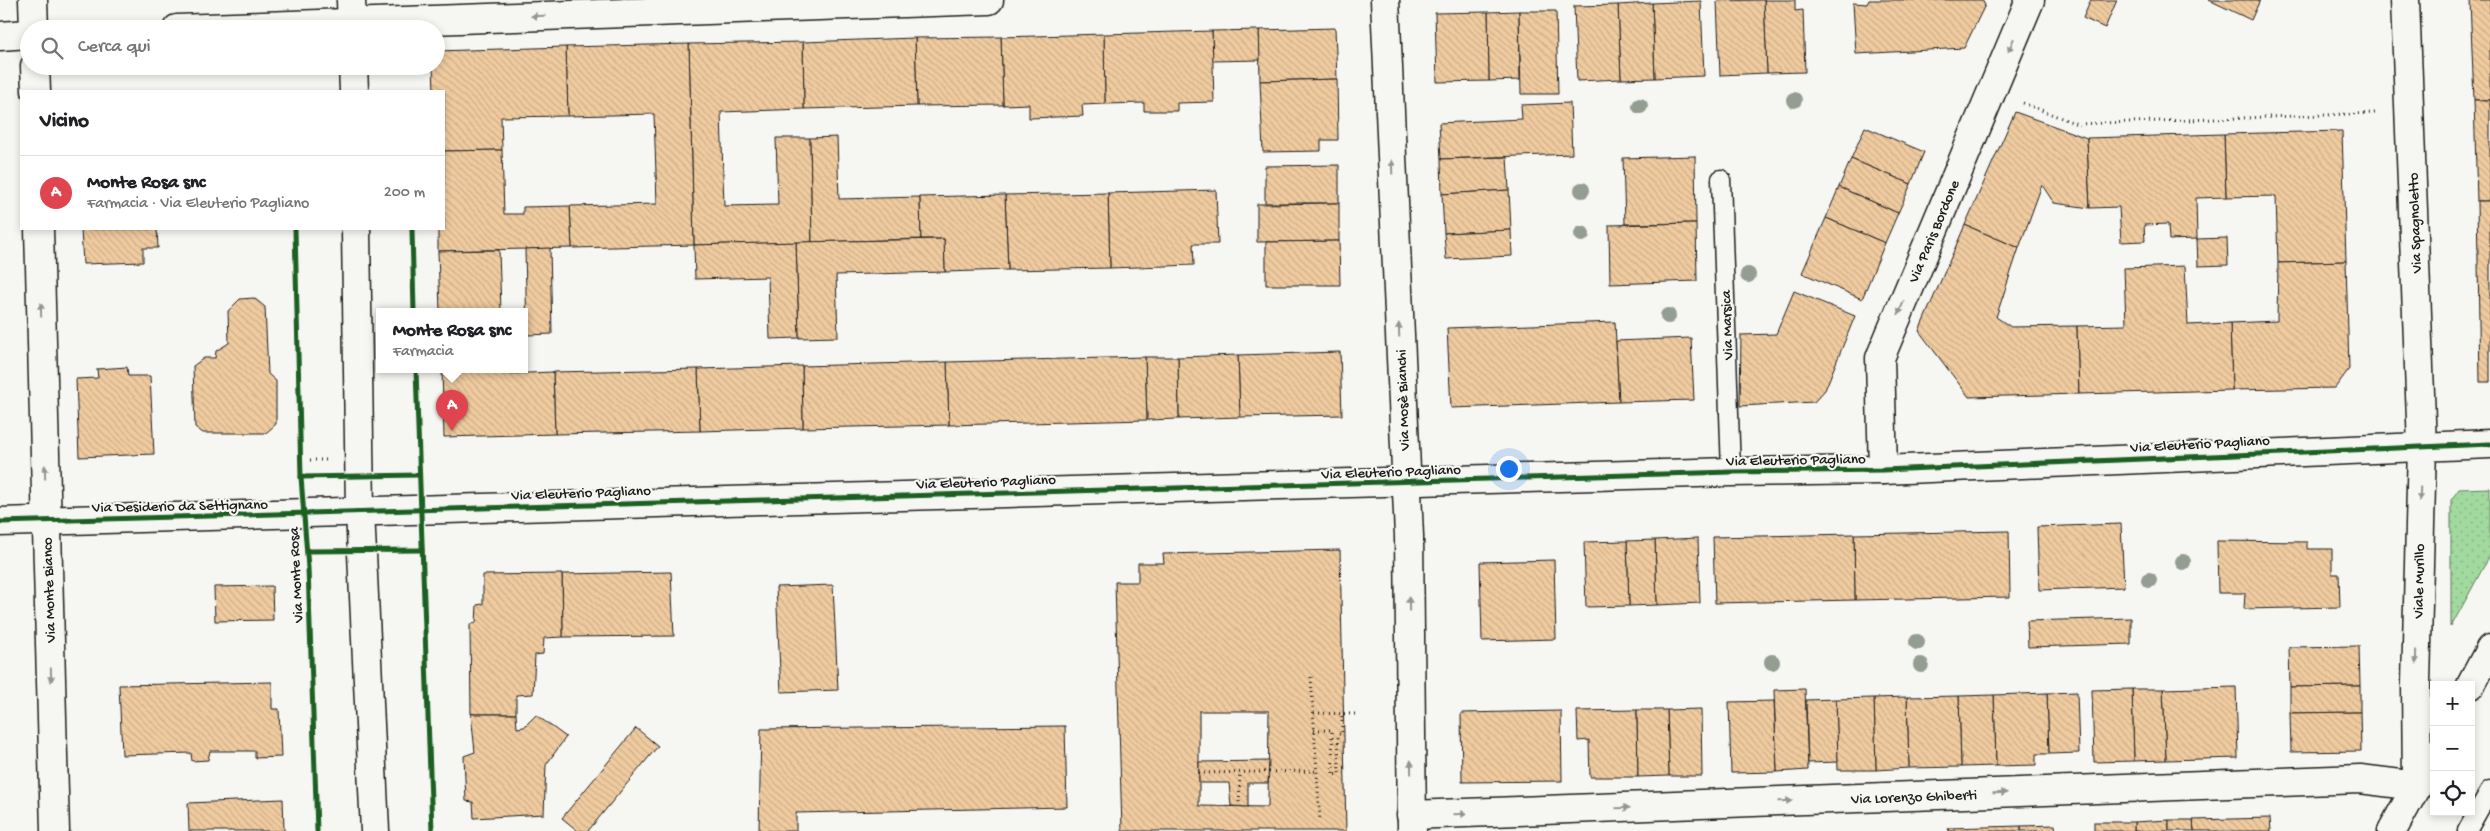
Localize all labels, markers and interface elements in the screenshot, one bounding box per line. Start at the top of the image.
one-way arrow [530,12,546,20]
search box [20,20,445,75]
icon: search [38,34,66,62]
text: Cerca qui [78,36,151,59]
one-way arrow [2006,38,2014,52]
text: Vicino [40,110,89,135]
one-way arrow [1388,159,1396,175]
text: Monte Rosa snc [87,172,205,195]
street label: Via Spagnoletto [2405,172,2427,275]
street label: Via Paris Bordone [1905,177,1965,287]
text: A [51,184,61,203]
text: 200 m [384,184,425,203]
text: Farmacia · Via Eleuterio Pagliano [87,195,309,214]
street label: Via Marsica [1718,289,1738,361]
one-way arrow [1896,301,1904,315]
one-way arrow [37,302,45,318]
popup [376,308,528,373]
text: Monte Rosa snc [393,320,511,343]
one-way arrow [1395,321,1403,337]
text: Farmacia [393,343,454,362]
street label: Via Mosè Bianchi [1393,349,1415,452]
pin: A [436,390,468,431]
street label: Via Eleuterio Pagliano [2129,432,2270,458]
street label: Via Eleuterio Pagliano [1725,451,1866,471]
your location [1496,456,1522,482]
street label: Via Eleuterio Pagliano [1320,462,1461,484]
one-way arrow [41,464,49,480]
street label: Via Eleuterio Pagliano [915,472,1056,494]
street label: Via Eleuterio Pagliano [510,483,651,505]
one-way arrow [2416,487,2424,503]
street label: Via Desiderio da Settignano [91,496,268,518]
street label: Via Monte Rosa [285,526,309,624]
street label: Via Monte Bianco [39,537,61,644]
street label: Viale Murillo [2410,543,2430,620]
one-way arrow [1405,596,1413,612]
one-way arrow [2412,649,2420,665]
one-way arrow [47,667,55,683]
map controls [2430,681,2475,816]
button: + [2430,681,2475,726]
button: − [2430,726,2475,771]
one-way arrow [1407,758,1415,774]
button: locate [2430,771,2475,816]
street label: Via Lorenzo Ghiberti [1850,787,1977,809]
one-way arrow [1992,788,2008,796]
one-way arrow [1777,797,1793,805]
one-way arrow [1615,803,1631,811]
one-way arrow [1452,809,1468,817]

